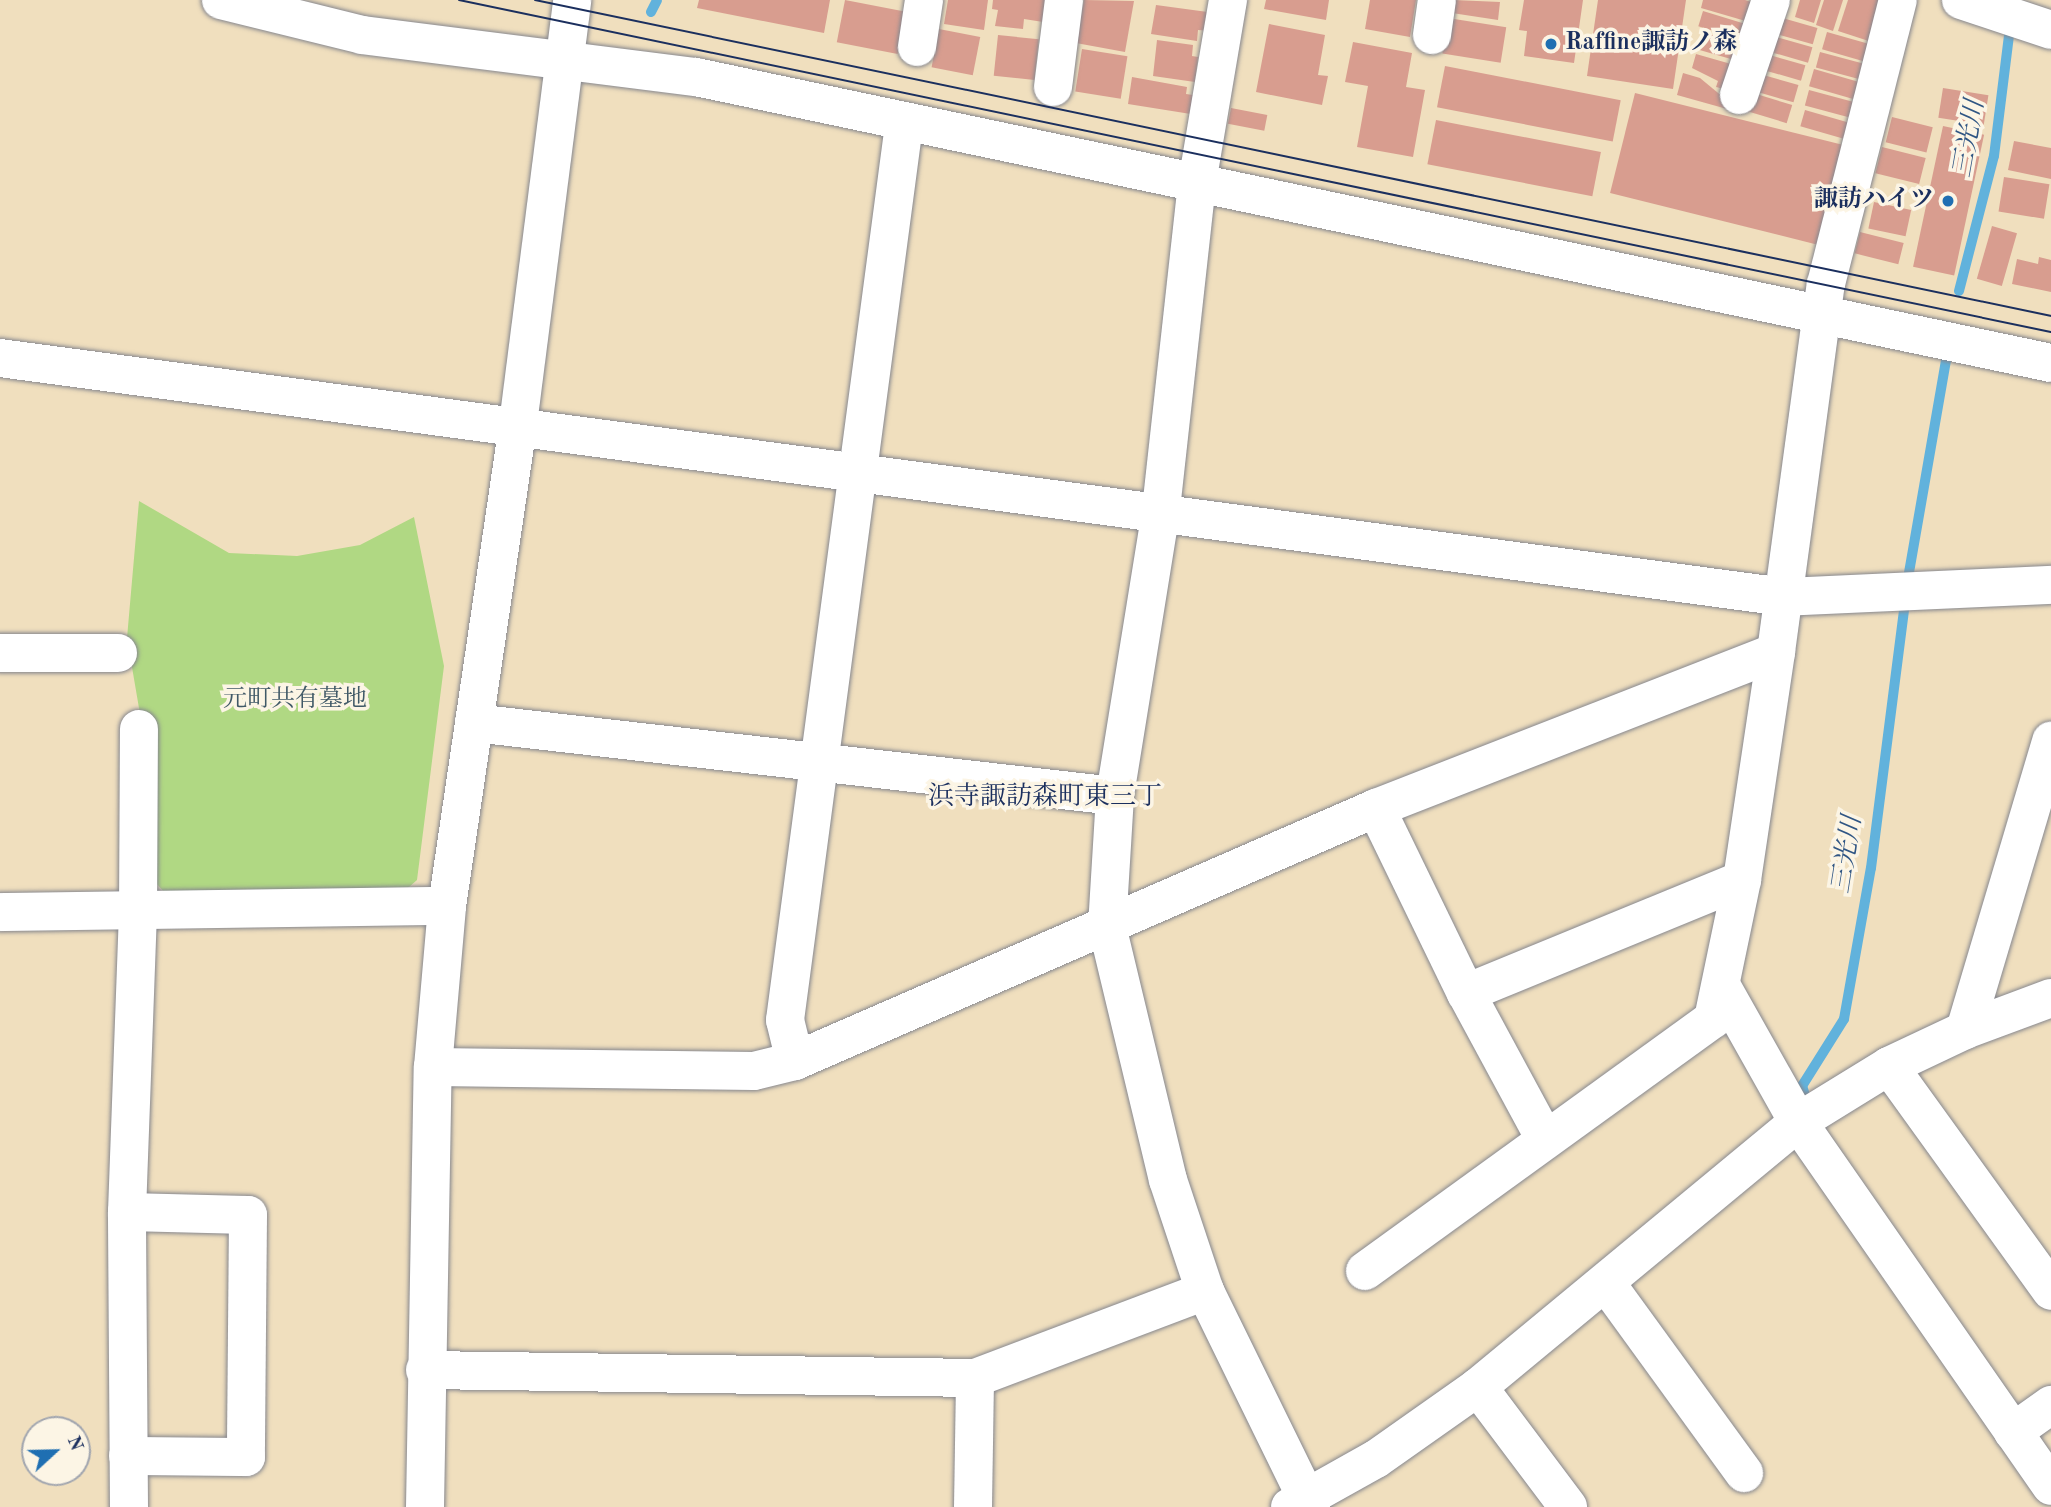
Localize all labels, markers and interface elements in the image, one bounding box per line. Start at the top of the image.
place label: Raffine諏訪ノ森 [1565,30,1737,58]
marker: Raffine諏訪ノ森 [1543,36,1559,52]
water label: 三光川 [1948,98,1992,180]
place label: 諏訪ハイツ [1814,187,1934,215]
marker: 諏訪ハイツ [1940,193,1956,209]
park label: 元町共有墓地 [223,687,367,715]
district label: 浜寺諏訪森町東三丁 [928,782,1162,814]
water label: 三光川 [1826,814,1870,896]
north arrow [21,1416,91,1486]
text: N [63,1433,86,1454]

